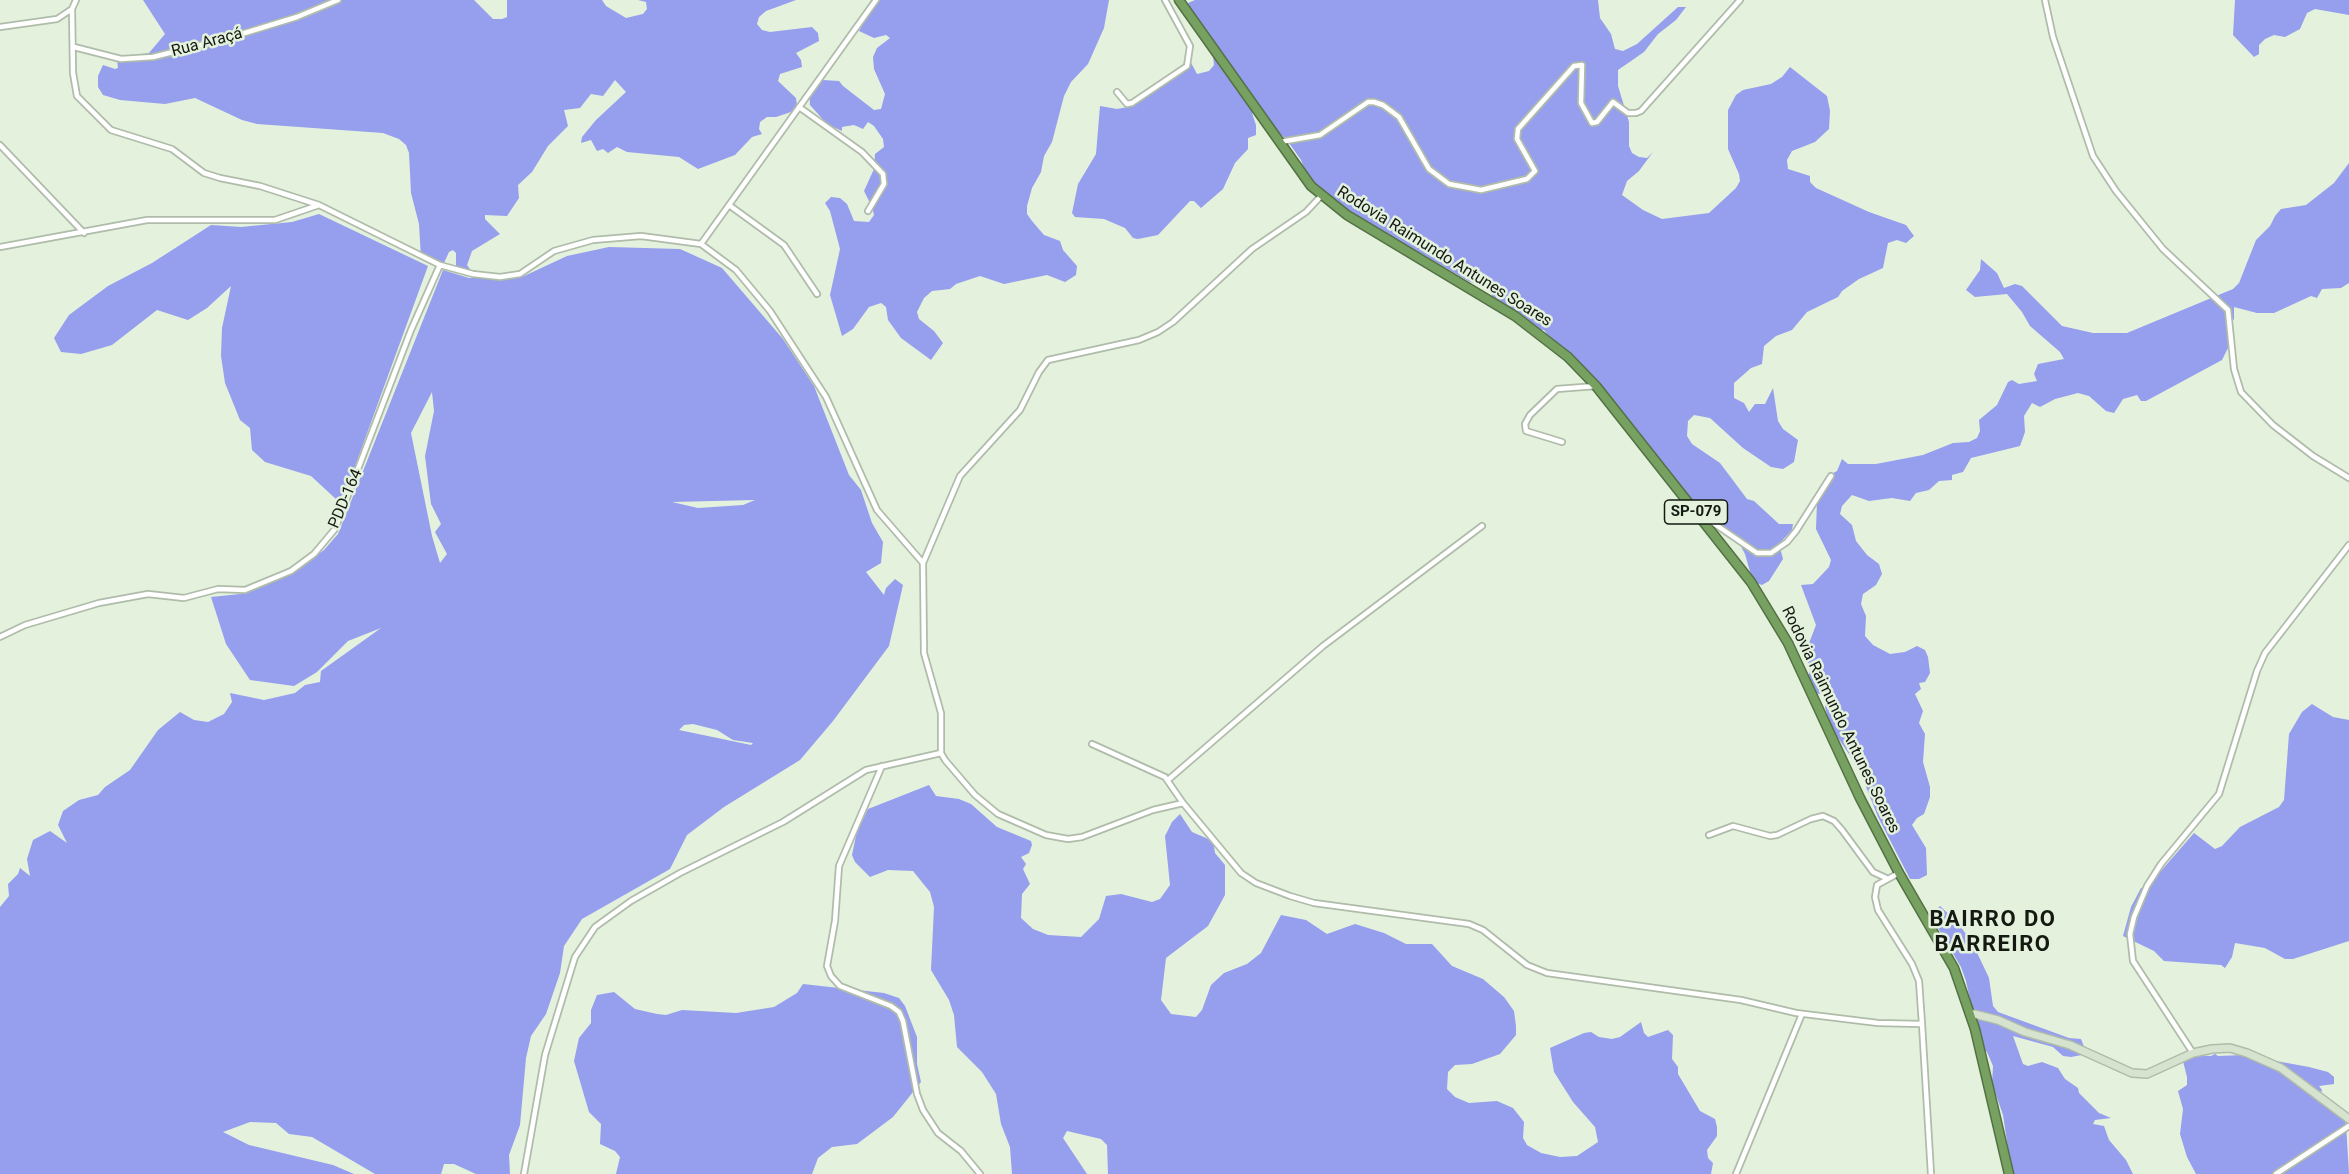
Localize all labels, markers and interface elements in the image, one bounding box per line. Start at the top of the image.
street label: Rua Araçá [169,24,245,62]
street label: Rodovia Raimundo Antunes Soares [1333,183,1555,331]
street label: PDD-164 [325,466,367,532]
road number: SP-079 [1664,500,1728,524]
street label: Rodovia Raimundo Antunes Soares [1777,604,1903,836]
district label: BAIRRO DO BARREIRO [1929,907,2057,958]

